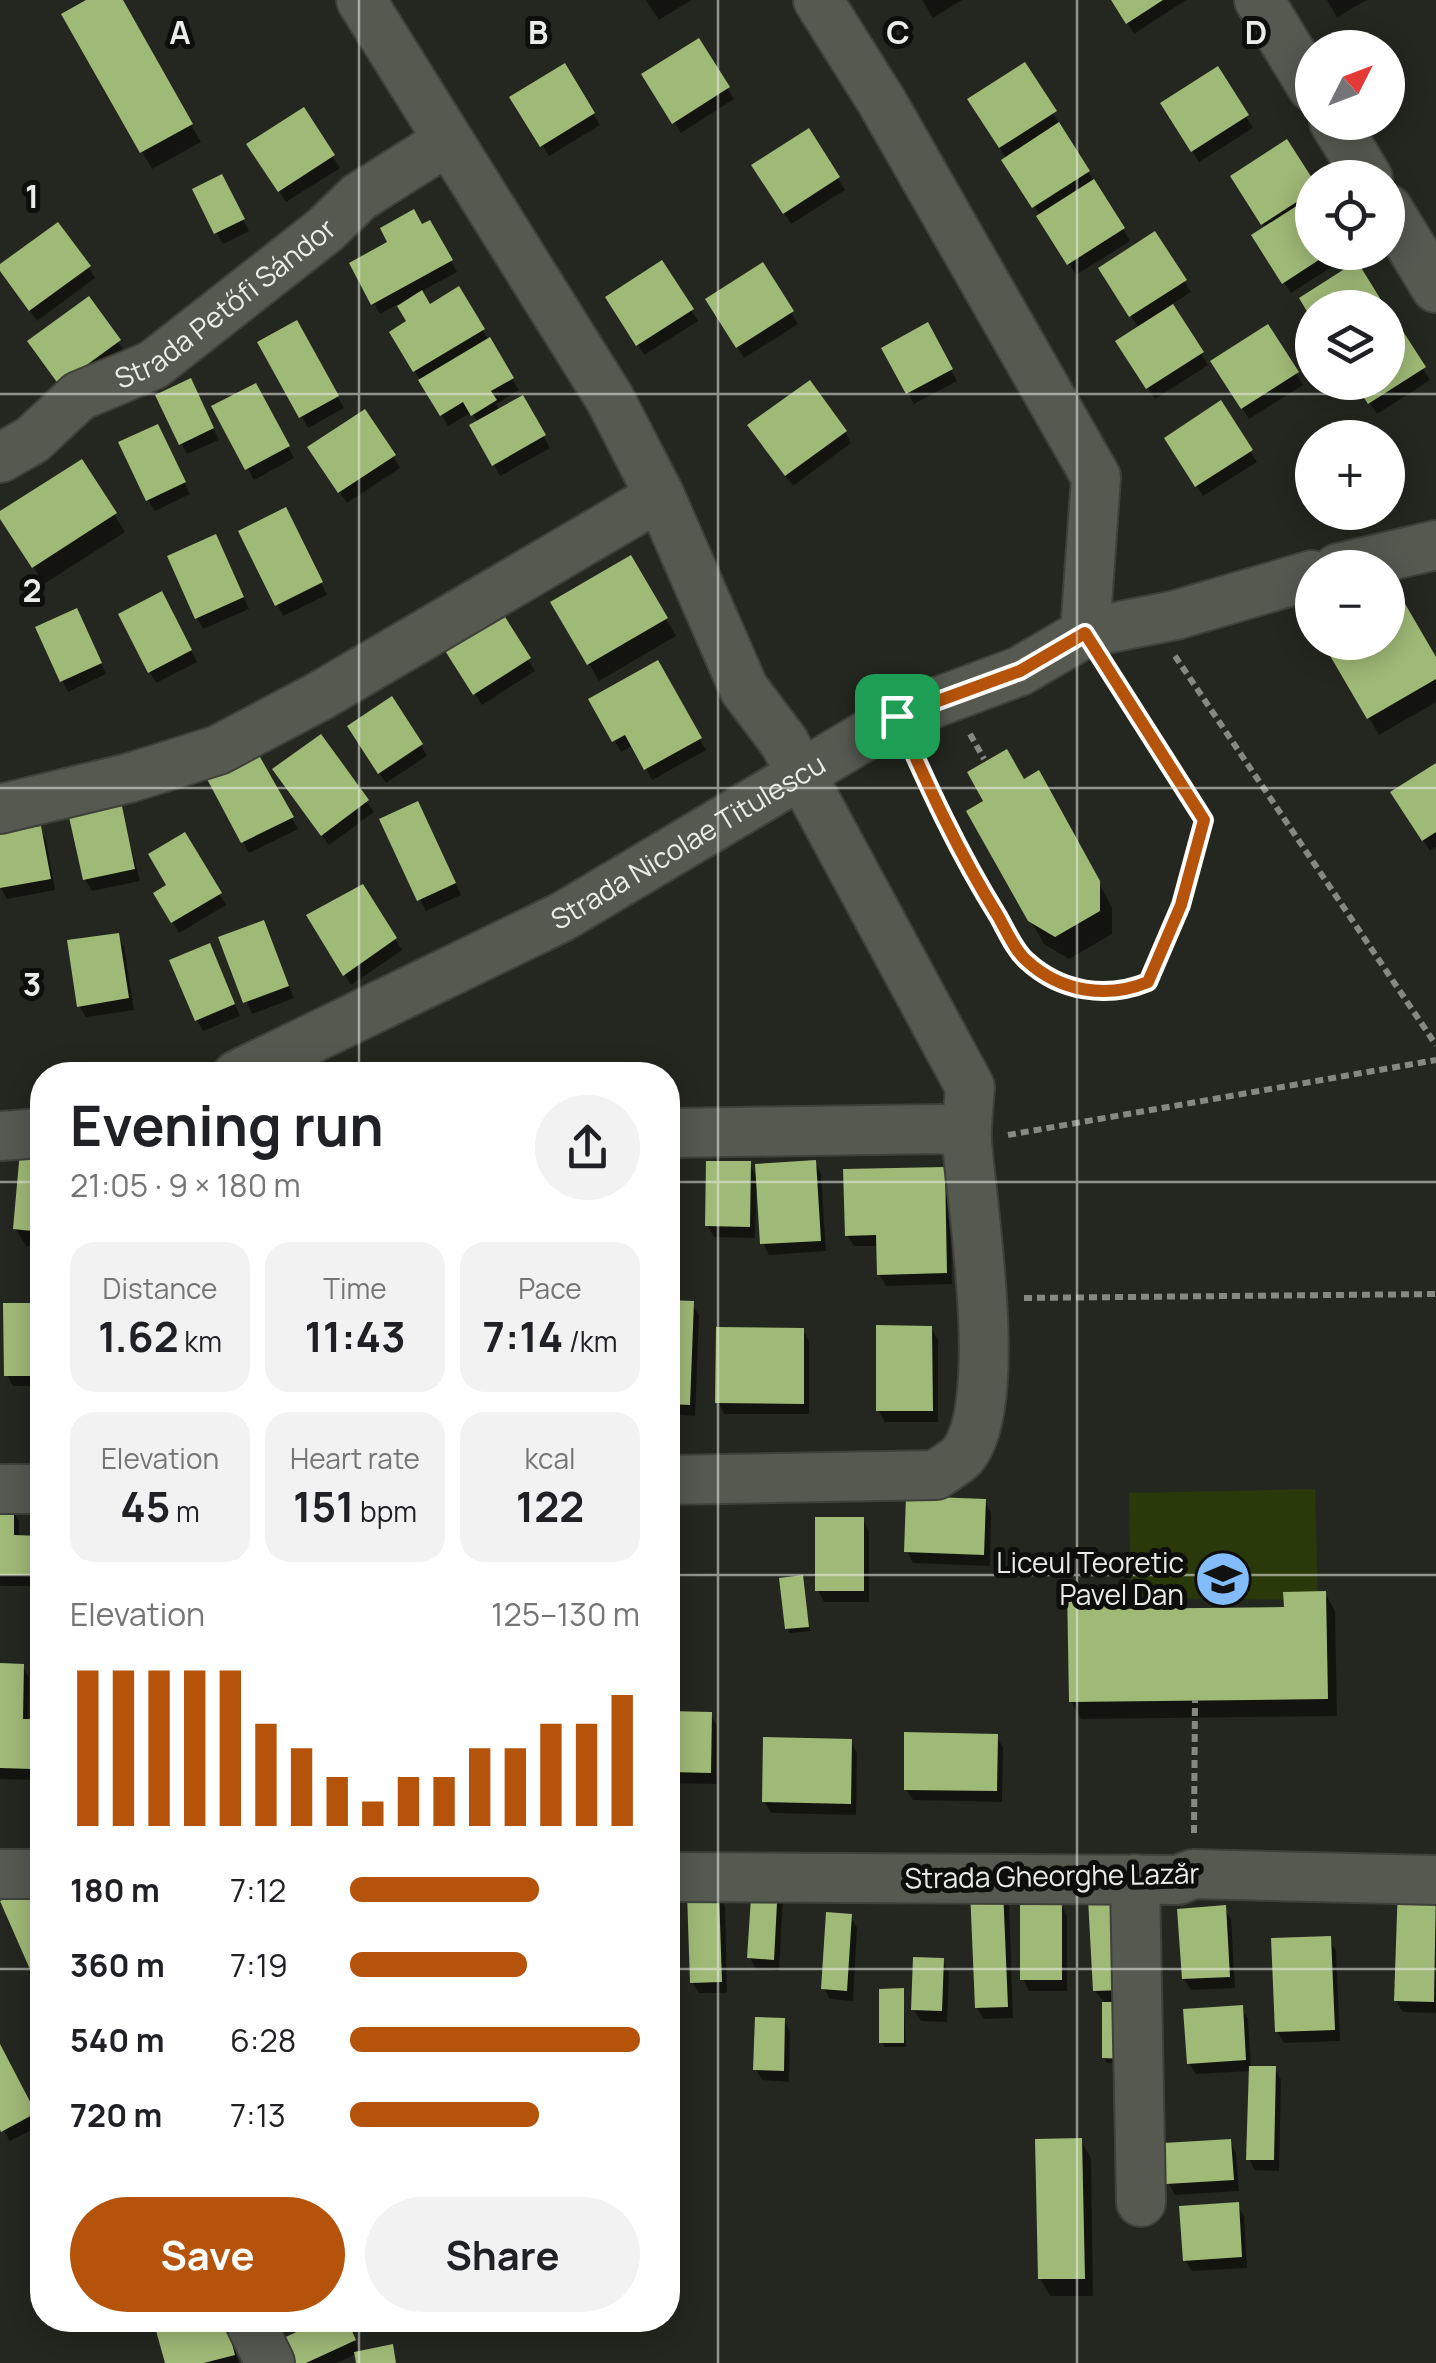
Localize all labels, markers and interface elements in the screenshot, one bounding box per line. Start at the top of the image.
text: A [169,10,191,54]
text: B [528,10,548,54]
text: C [886,10,910,54]
text: D [1245,10,1267,54]
north arrow [1295,30,1405,140]
map controls [1295,30,1405,660]
button: locate [1295,160,1405,270]
text: 1 [25,174,39,218]
street label: Strada Petőfi Sándor [109,210,344,397]
button: layers [1295,290,1405,400]
button: + [1295,420,1405,530]
button: − [1295,550,1405,660]
text: 2 [22,568,42,612]
pin [855,674,940,759]
icon: arrive [870,689,925,744]
street label: Strada Nicolae Titulescu [544,744,832,938]
text: 3 [23,962,41,1006]
text: Evening run [70,1087,384,1163]
button: share [535,1095,640,1200]
text: 21:05 · 9 × 180 m [70,1163,301,1207]
text: Distance [103,1269,217,1307]
text: Time [323,1269,387,1307]
text: Pace [518,1269,582,1307]
text: 1.62 [98,1307,179,1365]
text: 11:43 [304,1307,406,1365]
text: 7:14 [483,1307,563,1365]
text: km [179,1322,222,1360]
text: /km [563,1322,617,1360]
text: Elevation [101,1439,219,1477]
text: Heart rate [290,1439,420,1477]
text: kcal [524,1439,576,1477]
text: 45 [120,1477,170,1535]
text: 151 [293,1477,354,1535]
text: 122 [516,1477,584,1535]
text: m [170,1492,200,1530]
text: bpm [354,1492,417,1530]
place label: Liceul Teoretic Pavel Dan [996,1543,1184,1613]
school or university icon: Liceul Teoretic Pavel Dan [1193,1549,1253,1609]
text: Elevation [70,1592,205,1636]
text: 125–130 m [491,1592,640,1636]
street label: Strada Gheorghe Lazăr [904,1853,1200,1897]
text: 180 m [70,1868,160,1912]
text: 7:12 [230,1868,286,1912]
text: 360 m [70,1943,165,1987]
text: 7:19 [230,1943,288,1987]
text: 540 m [70,2018,164,2062]
text: 6:28 [230,2018,296,2062]
text: 720 m [70,2093,162,2137]
text: 7:13 [230,2093,286,2137]
button: Save [70,2197,345,2312]
button: Share [365,2197,640,2312]

